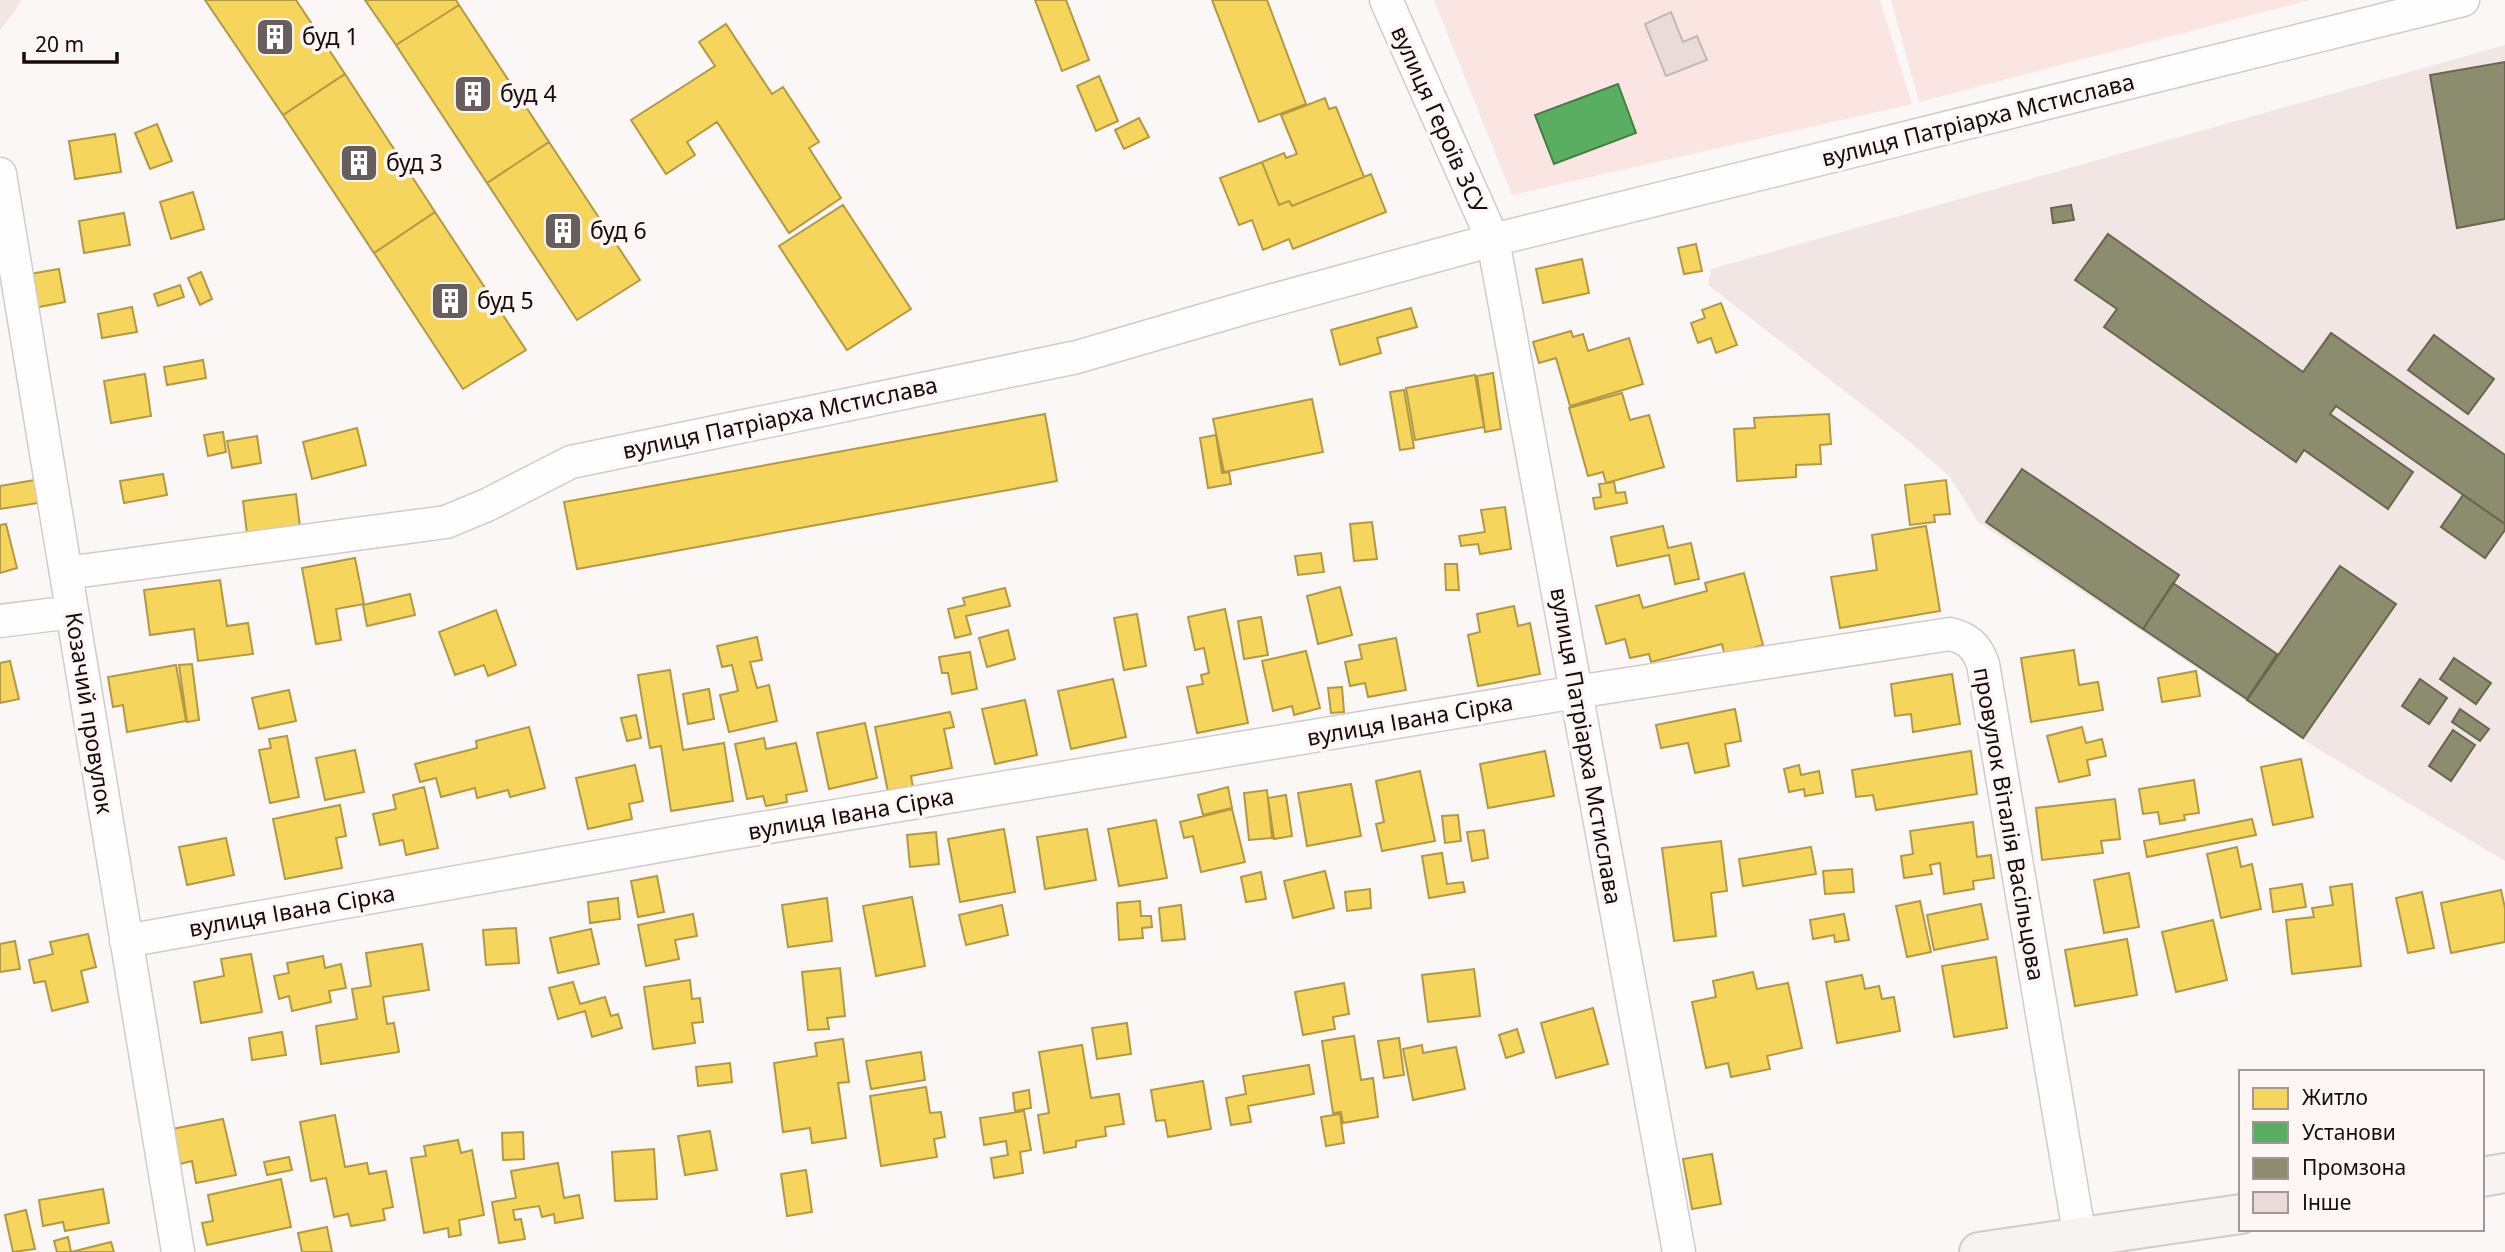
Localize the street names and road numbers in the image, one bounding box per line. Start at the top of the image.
street label: вулиця Героїв ЗСУ [1384,21,1496,219]
street label: вулиця Патріарха Мстислава [1818,65,2138,173]
street label: вулиця Патріарха Мстислава [619,368,940,466]
street label: вулиця Патріарха Мстислава [1543,585,1631,907]
street label: Козачий провулок [58,610,122,817]
street label: провулок Віталія Васільцова [1967,665,2053,983]
street label: вулиця Івана Сірка [1304,685,1515,753]
street label: вулиця Івана Сірка [745,779,956,847]
street label: вулиця Івана Сірка [186,876,397,944]

